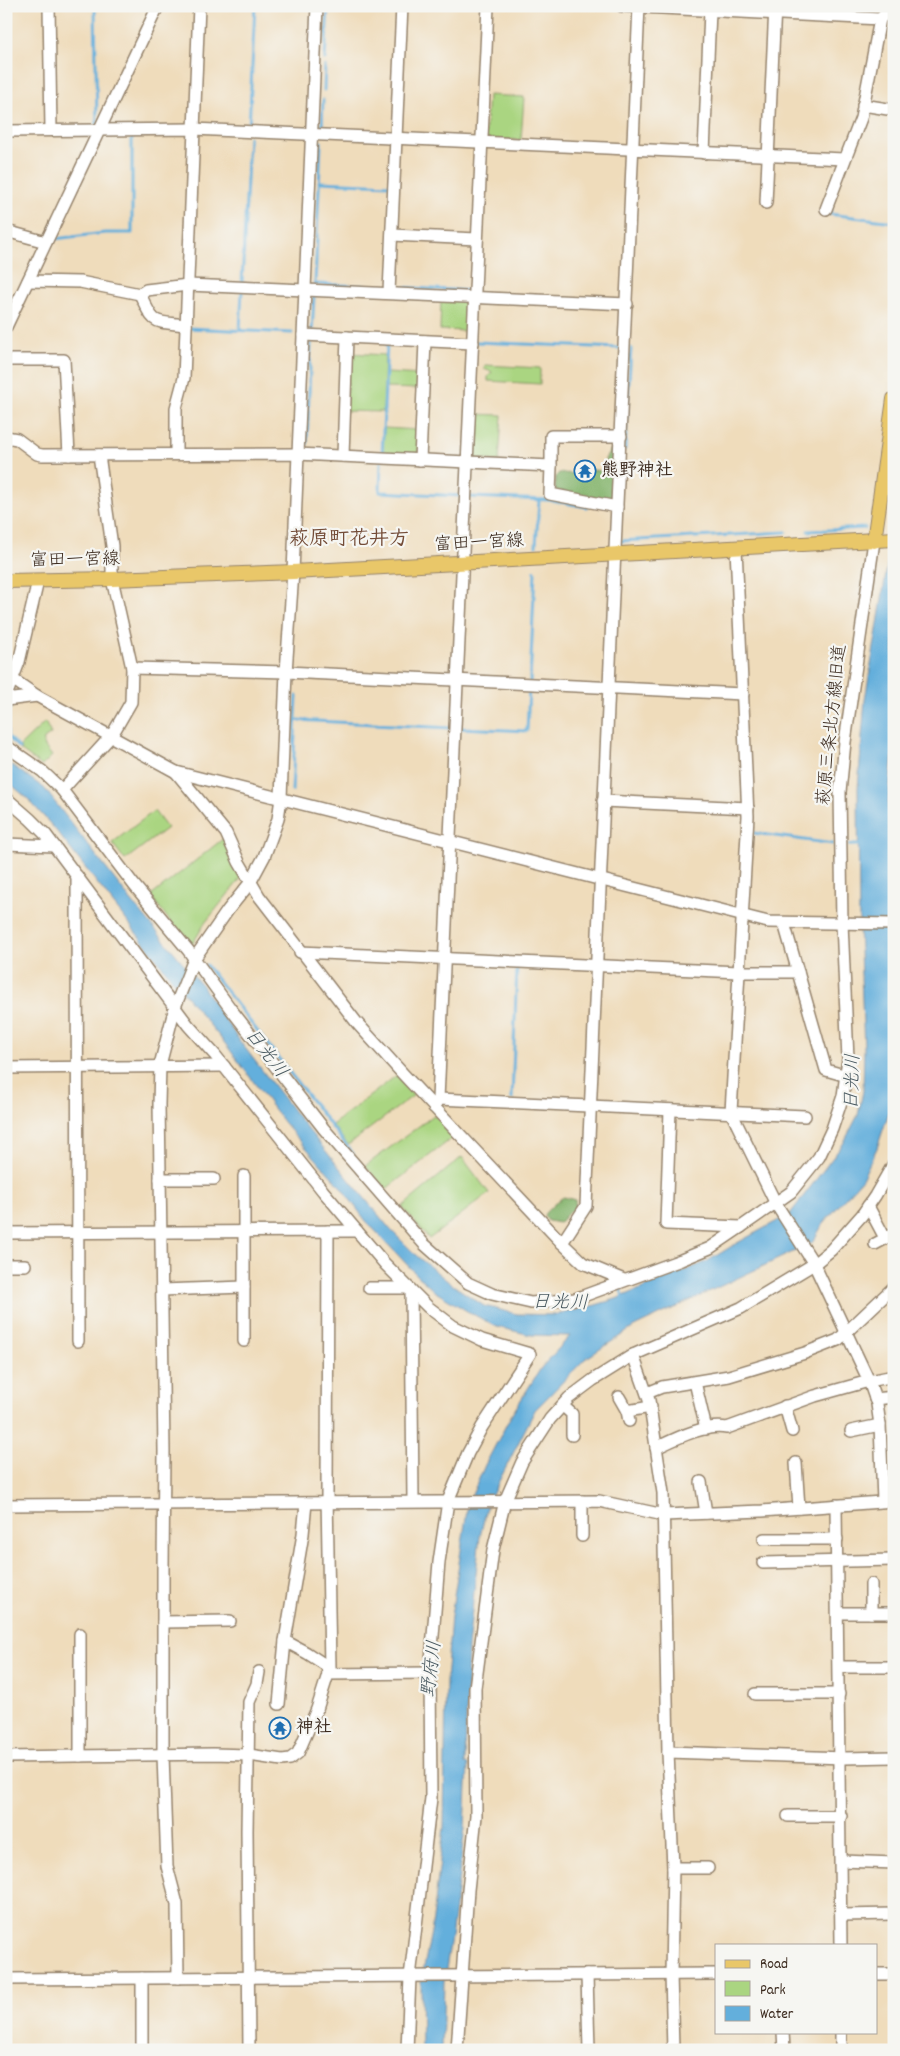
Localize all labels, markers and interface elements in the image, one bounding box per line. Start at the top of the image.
temple icon: 熊野神社 [573,459,597,483]
place label: 熊野神社 [601,459,673,484]
district label: 萩原町花井方 [289,526,409,554]
street label: 富田一宮線 [433,529,525,559]
street label: 富田一宮線 [30,548,120,574]
street label: 萩原三条北方線旧道 [812,643,854,807]
water label: 日光川 [237,1023,293,1085]
water label: 日光川 [840,1053,868,1111]
water label: 日光川 [531,1290,589,1318]
water label: 野府川 [416,1639,450,1699]
temple icon: 神社 [268,1716,292,1740]
place label: 神社 [296,1716,332,1741]
legend [715,1944,878,2034]
text: Road [760,1954,788,1976]
text: Park [760,1980,786,2002]
text: Water [760,2004,794,2026]

